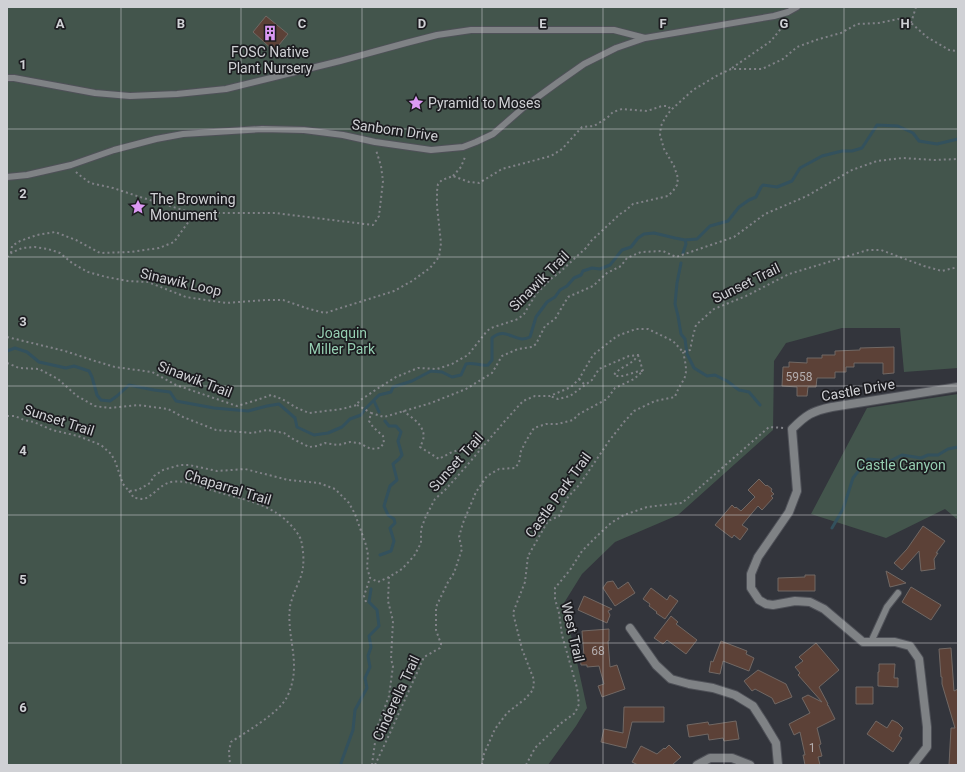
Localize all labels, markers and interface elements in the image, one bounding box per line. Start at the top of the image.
text: A [56,16,65,31]
text: B [177,16,185,31]
text: C [298,16,307,31]
text: D [418,16,426,31]
text: E [539,16,547,31]
text: F [659,16,667,31]
text: G [780,16,789,31]
text: H [900,16,910,31]
building icon: FOSC Native Plant Nursery [261,24,279,42]
place label: FOSC Native Plant Nursery [228,44,312,76]
text: 1 [19,57,27,72]
place icon: Pyramid to Moses [407,94,425,112]
place label: Pyramid to Moses [428,95,541,111]
street label: Sanborn Drive [351,116,439,144]
text: 2 [19,186,27,201]
place label: The Browning Monument [150,191,236,223]
place icon: The Browning Monument [129,198,147,216]
street label: Sinawik Trail [506,248,572,314]
street label: Sunset Trail [710,260,782,306]
street label: Sinawik Loop [139,265,223,299]
text: 3 [19,314,27,329]
park label: Joaquin Miller Park [309,325,376,357]
street label: Sinawik Trail [156,358,234,400]
house number: 5958 [786,370,813,384]
street label: Castle Drive [820,376,896,404]
street label: Sunset Trail [22,401,96,439]
street label: Sunset Trail [426,430,486,494]
text: 4 [19,443,27,458]
street label: Castle Park Trail [522,449,594,541]
park label: Castle Canyon [856,457,946,473]
street label: Chaparral Trail [183,466,273,508]
text: 5 [19,572,27,587]
street label: West Trail [558,600,588,664]
house number: 68 [591,644,605,658]
street label: Cinderella Trail [369,653,423,743]
text: 6 [19,700,27,715]
house number: 1 [809,741,815,755]

